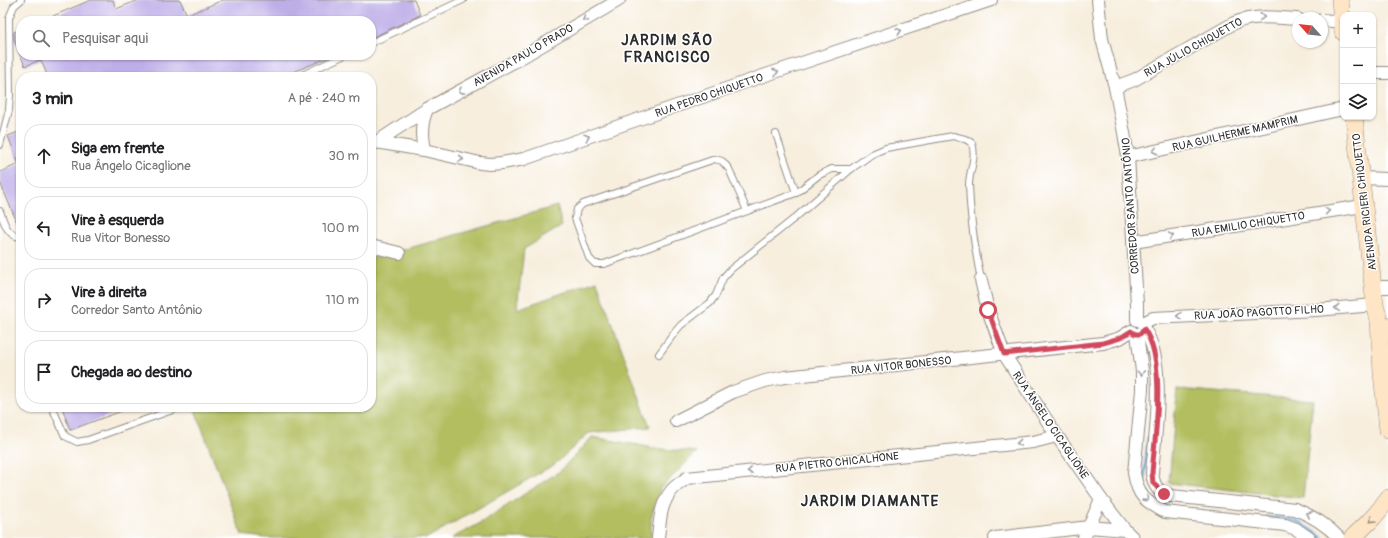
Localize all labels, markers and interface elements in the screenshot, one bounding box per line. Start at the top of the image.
north arrow [1292,12,1328,48]
map controls [1340,12,1376,120]
button: + [1340,12,1376,48]
one-way arrow [1259,13,1265,21]
one-way arrow [582,14,589,22]
street label: RUA JÚLIO CHIQUETTO [1142,15,1245,80]
search box [16,16,376,60]
street label: AVENIDA PAULO PRADO [471,21,576,89]
icon: search [30,27,52,49]
one-way arrow [896,27,903,35]
text: Pesquisar aqui [62,29,148,48]
district label: JARDIM SÃO FRANCISCO [621,31,713,67]
button: − [1340,48,1376,84]
one-way arrow [772,68,779,76]
street label: RUA PEDRO CHIQUETTO [653,71,765,120]
button: layers [1340,84,1376,120]
one-way arrow [457,86,465,93]
text: 3 min [32,88,73,109]
text: A pé · 240 m [288,90,360,106]
street label: RUA GUILHERME MAMPRIM [1171,113,1299,154]
one-way arrow [583,133,590,142]
street label: AVENIDA RICIERI CHIQUETTO [1350,133,1379,271]
street label: CORREDOR SANTO ANTÔNIO [1119,137,1142,275]
text: Siga em frente [71,139,164,158]
icon: ahead [33,145,55,167]
one-way arrow [1151,146,1158,154]
text: 30 m [329,148,359,164]
one-way arrow [458,155,465,163]
text: Rua Ângelo Cicaglione [71,158,191,174]
one-way arrow [1324,208,1330,216]
street label: RUA EMILIO CHIQUETTO [1191,209,1306,240]
text: Vire à esquerda [71,211,164,230]
icon: left [33,217,55,239]
text: 100 m [322,220,359,236]
text: Rua Vitor Bonesso [71,230,170,246]
one-way arrow [1168,232,1174,241]
text: Vire à direita [71,283,147,302]
icon: right [33,289,55,311]
text: 110 m [326,292,359,308]
route start [979,301,997,319]
text: Corredor Santo Antônio [71,302,202,318]
street label: RUA JOÃO PAGOTTO FILHO [1194,303,1324,322]
one-way arrow [1333,304,1340,313]
one-way arrow [1176,312,1182,321]
street label: RUA VITOR BONESSO [850,354,952,377]
icon: arrive [33,361,55,383]
text: Chegada ao destino [71,363,192,382]
street label: RUA ÂNGELO CICAGLIONE [1010,369,1091,482]
one-way arrow [1137,370,1146,376]
one-way arrow [1016,439,1022,448]
street label: RUA PIETRO CHICALHONE [775,450,900,475]
one-way arrow [747,467,753,476]
route end [1155,485,1173,503]
district label: JARDIM DIAMANTE [801,492,939,511]
one-way arrow [1141,494,1149,502]
one-way arrow [1305,511,1313,519]
one-way arrow [1369,515,1377,523]

